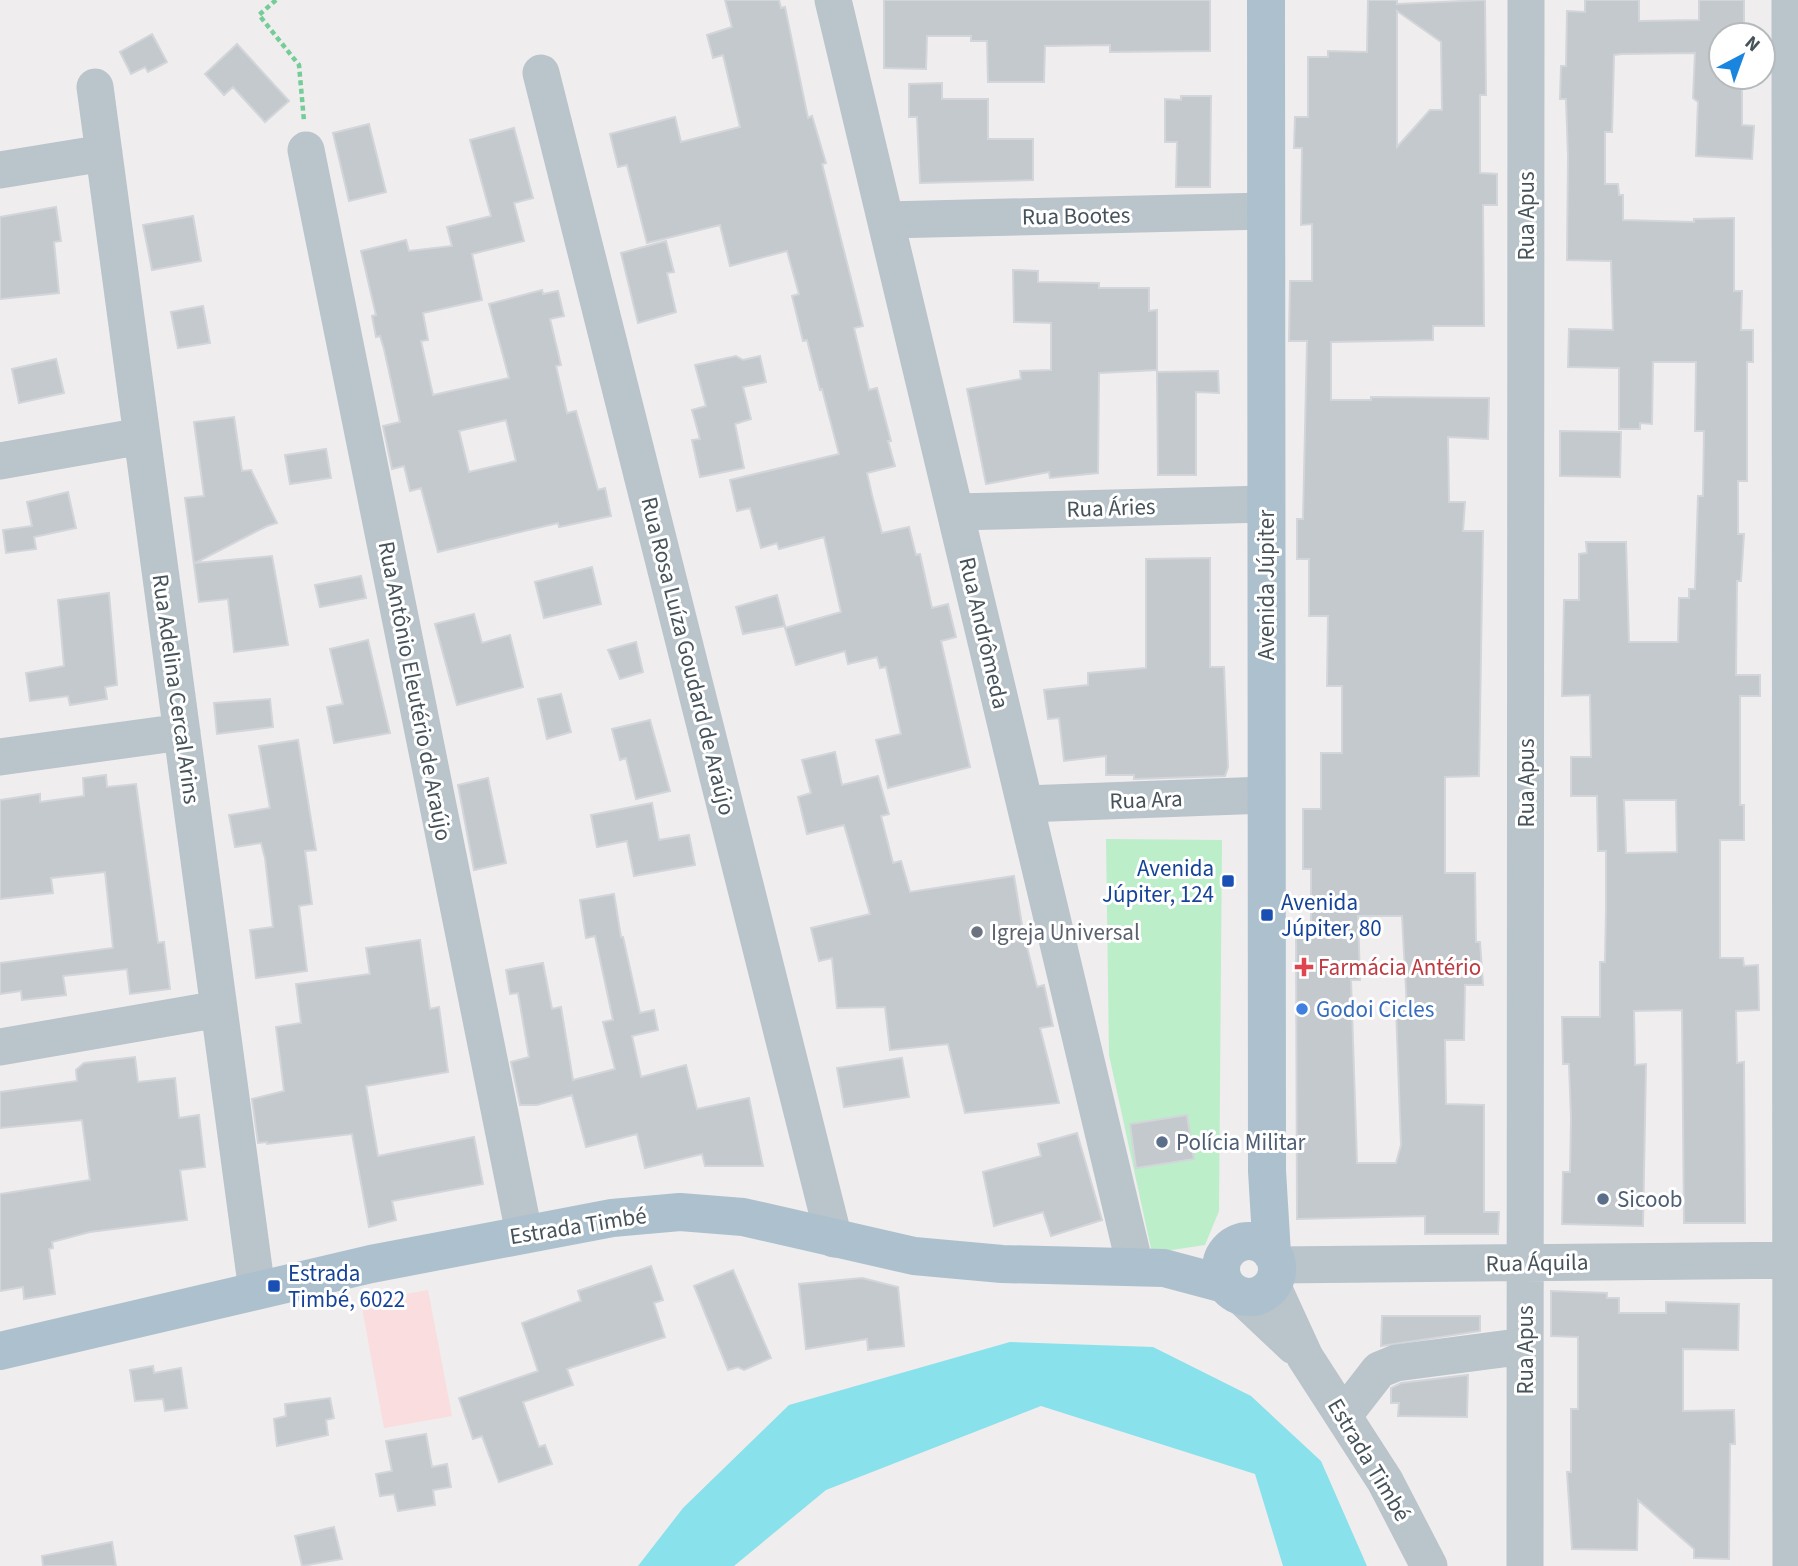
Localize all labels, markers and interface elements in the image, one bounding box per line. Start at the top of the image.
north arrow [1707,21,1777,91]
text: N [1739,30,1766,59]
street label: Rua Apus [1510,171,1543,261]
street label: Rua Bootes [1022,199,1130,233]
street label: Rua Áries [1066,490,1156,526]
street label: Rua Rosa Luíza Goudard de Araújo [632,493,744,819]
street label: Avenida Júpiter [1250,509,1283,660]
street label: Rua Antônio Eleutério de Araújo [370,538,460,844]
street label: Rua Andrômeda [951,554,1017,712]
street label: Rua Adelina Cercal Arins [144,572,208,806]
street label: Rua Apus [1510,738,1543,828]
street label: Rua Ara [1109,782,1183,818]
place label: Avenida Júpiter, 124 [1102,852,1214,911]
marker: Avenida Júpiter, 124 [1220,873,1236,889]
place label: Avenida Júpiter, 80 [1281,886,1382,945]
marker: Avenida Júpiter, 80 [1259,907,1275,923]
place label: Igreja Universal [991,916,1140,949]
marker: Igreja Universal [969,924,985,940]
place label: Farmácia Antério [1318,951,1481,984]
marker: Farmácia Antério [1296,959,1312,975]
place label: Godoi Cicles [1316,993,1434,1026]
marker: Godoi Cicles [1294,1001,1310,1017]
place label: Polícia Militar [1176,1126,1307,1159]
marker: Polícia Militar [1154,1134,1170,1150]
place label: Sicoob [1617,1183,1683,1216]
marker: Sicoob [1595,1191,1611,1207]
street label: Estrada Timbé [507,1199,649,1253]
street label: Rua Áquila [1485,1246,1589,1280]
place label: Estrada Timbé, 6022 [288,1257,405,1316]
marker: Estrada Timbé, 6022 [266,1278,282,1294]
street label: Rua Apus [1509,1305,1542,1395]
street label: Estrada Timbé [1319,1392,1419,1528]

